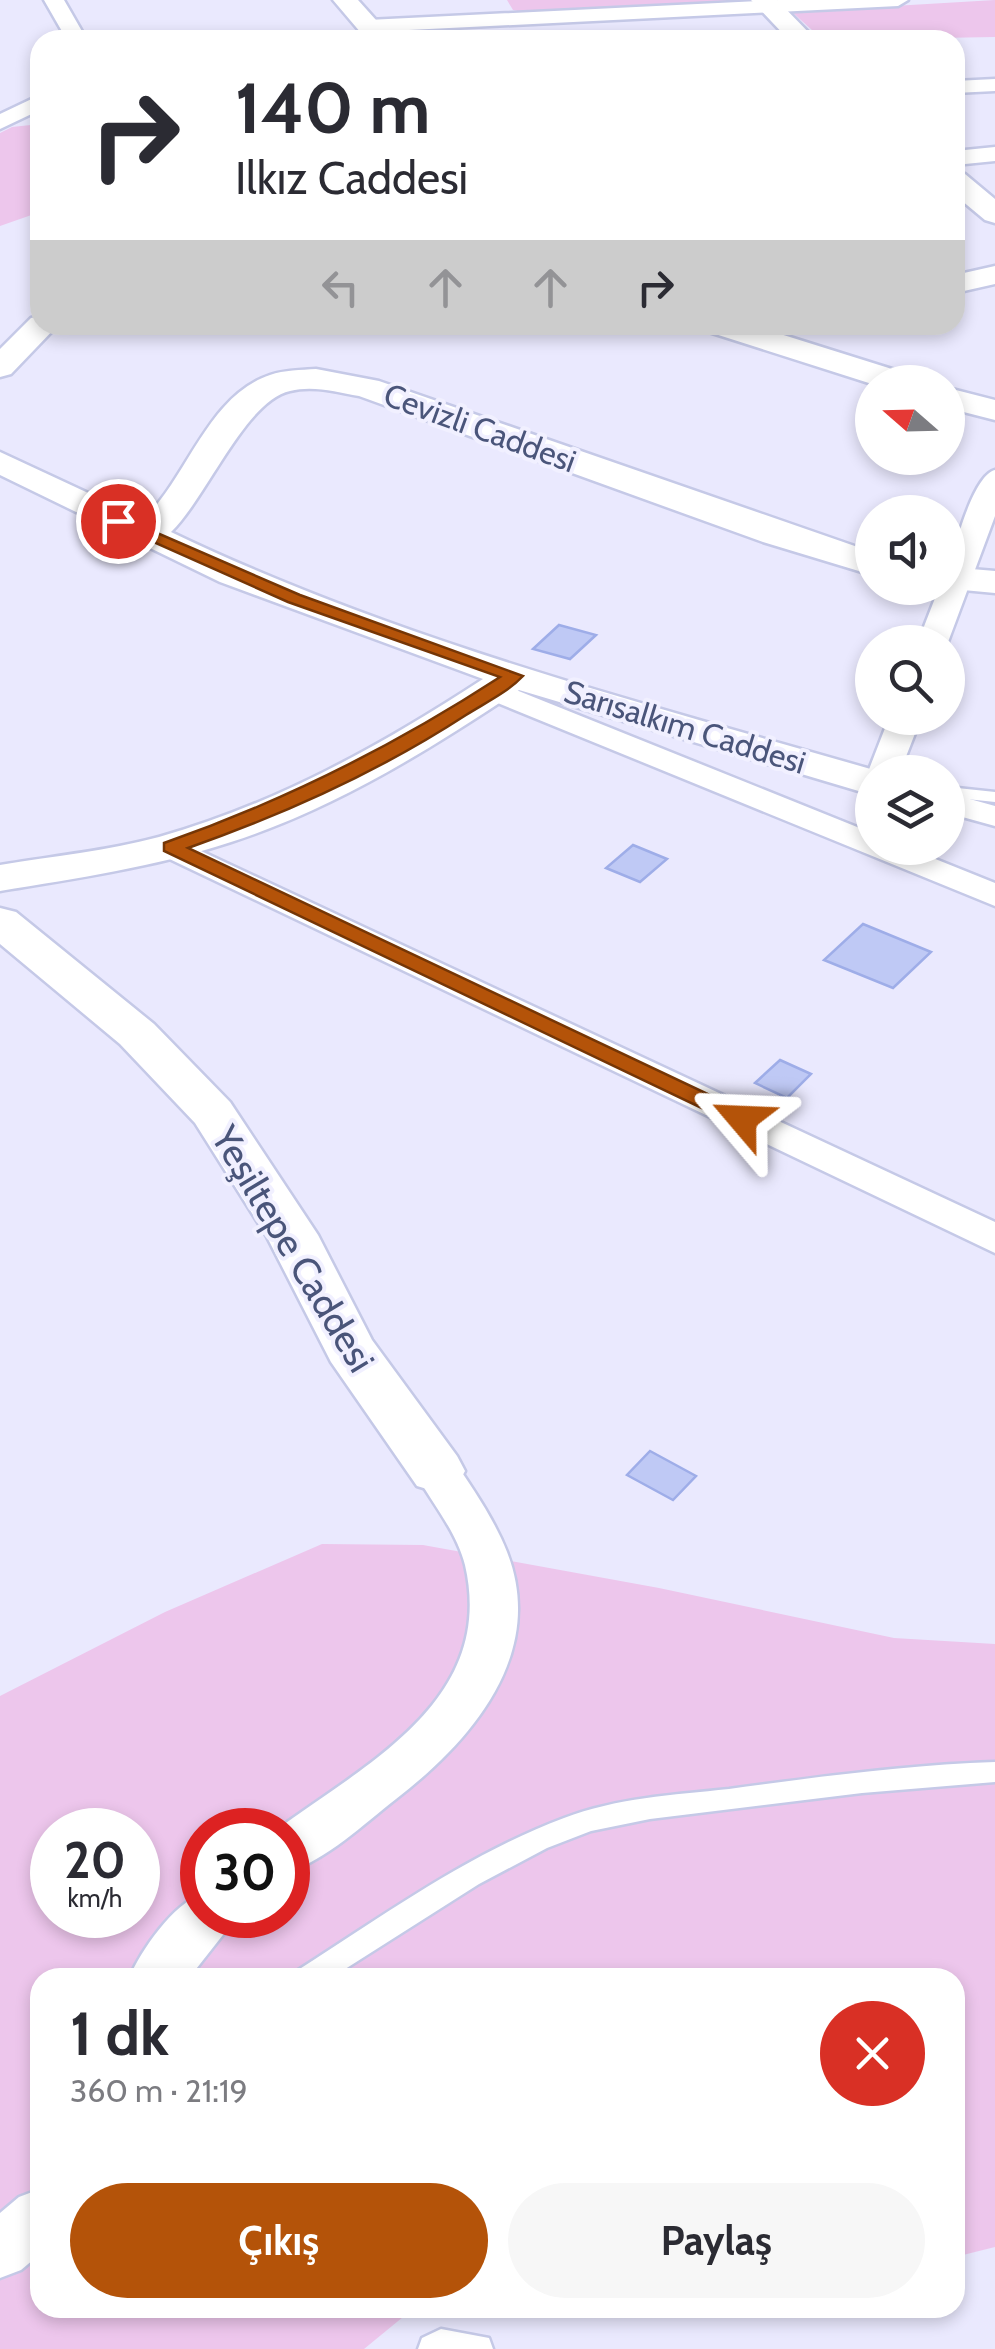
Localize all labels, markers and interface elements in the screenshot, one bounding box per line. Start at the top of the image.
text: 140 m [235,65,430,151]
icon: right [70,70,200,200]
text: Ilkız Caddesi [235,151,468,205]
icon: left [313,260,368,315]
icon: ahead [418,260,473,315]
icon: ahead [523,260,578,315]
icon: right [628,260,683,315]
north arrow [855,365,965,475]
map controls [855,365,965,865]
street label: Cevizli Caddesi [379,375,582,480]
pin [76,479,161,564]
icon: arrive [91,494,146,549]
button: sound [855,495,965,605]
button: search [855,625,965,735]
street label: Sarısalkım Caddesi [560,671,811,782]
button: layers [855,755,965,865]
position arrow [690,1067,794,1171]
street label: Yeşiltepe Caddesi [201,1116,385,1380]
speed limit sign: 30 [180,1808,310,1938]
text: 20 [64,1830,126,1891]
text: km/h [68,1883,122,1913]
text: 1 dk [70,1997,169,2070]
button: close [820,2001,925,2106]
text: 360 m · 21:19 [70,2071,248,2110]
button: Çıkış [70,2183,488,2298]
button: Paylaş [508,2183,925,2298]

